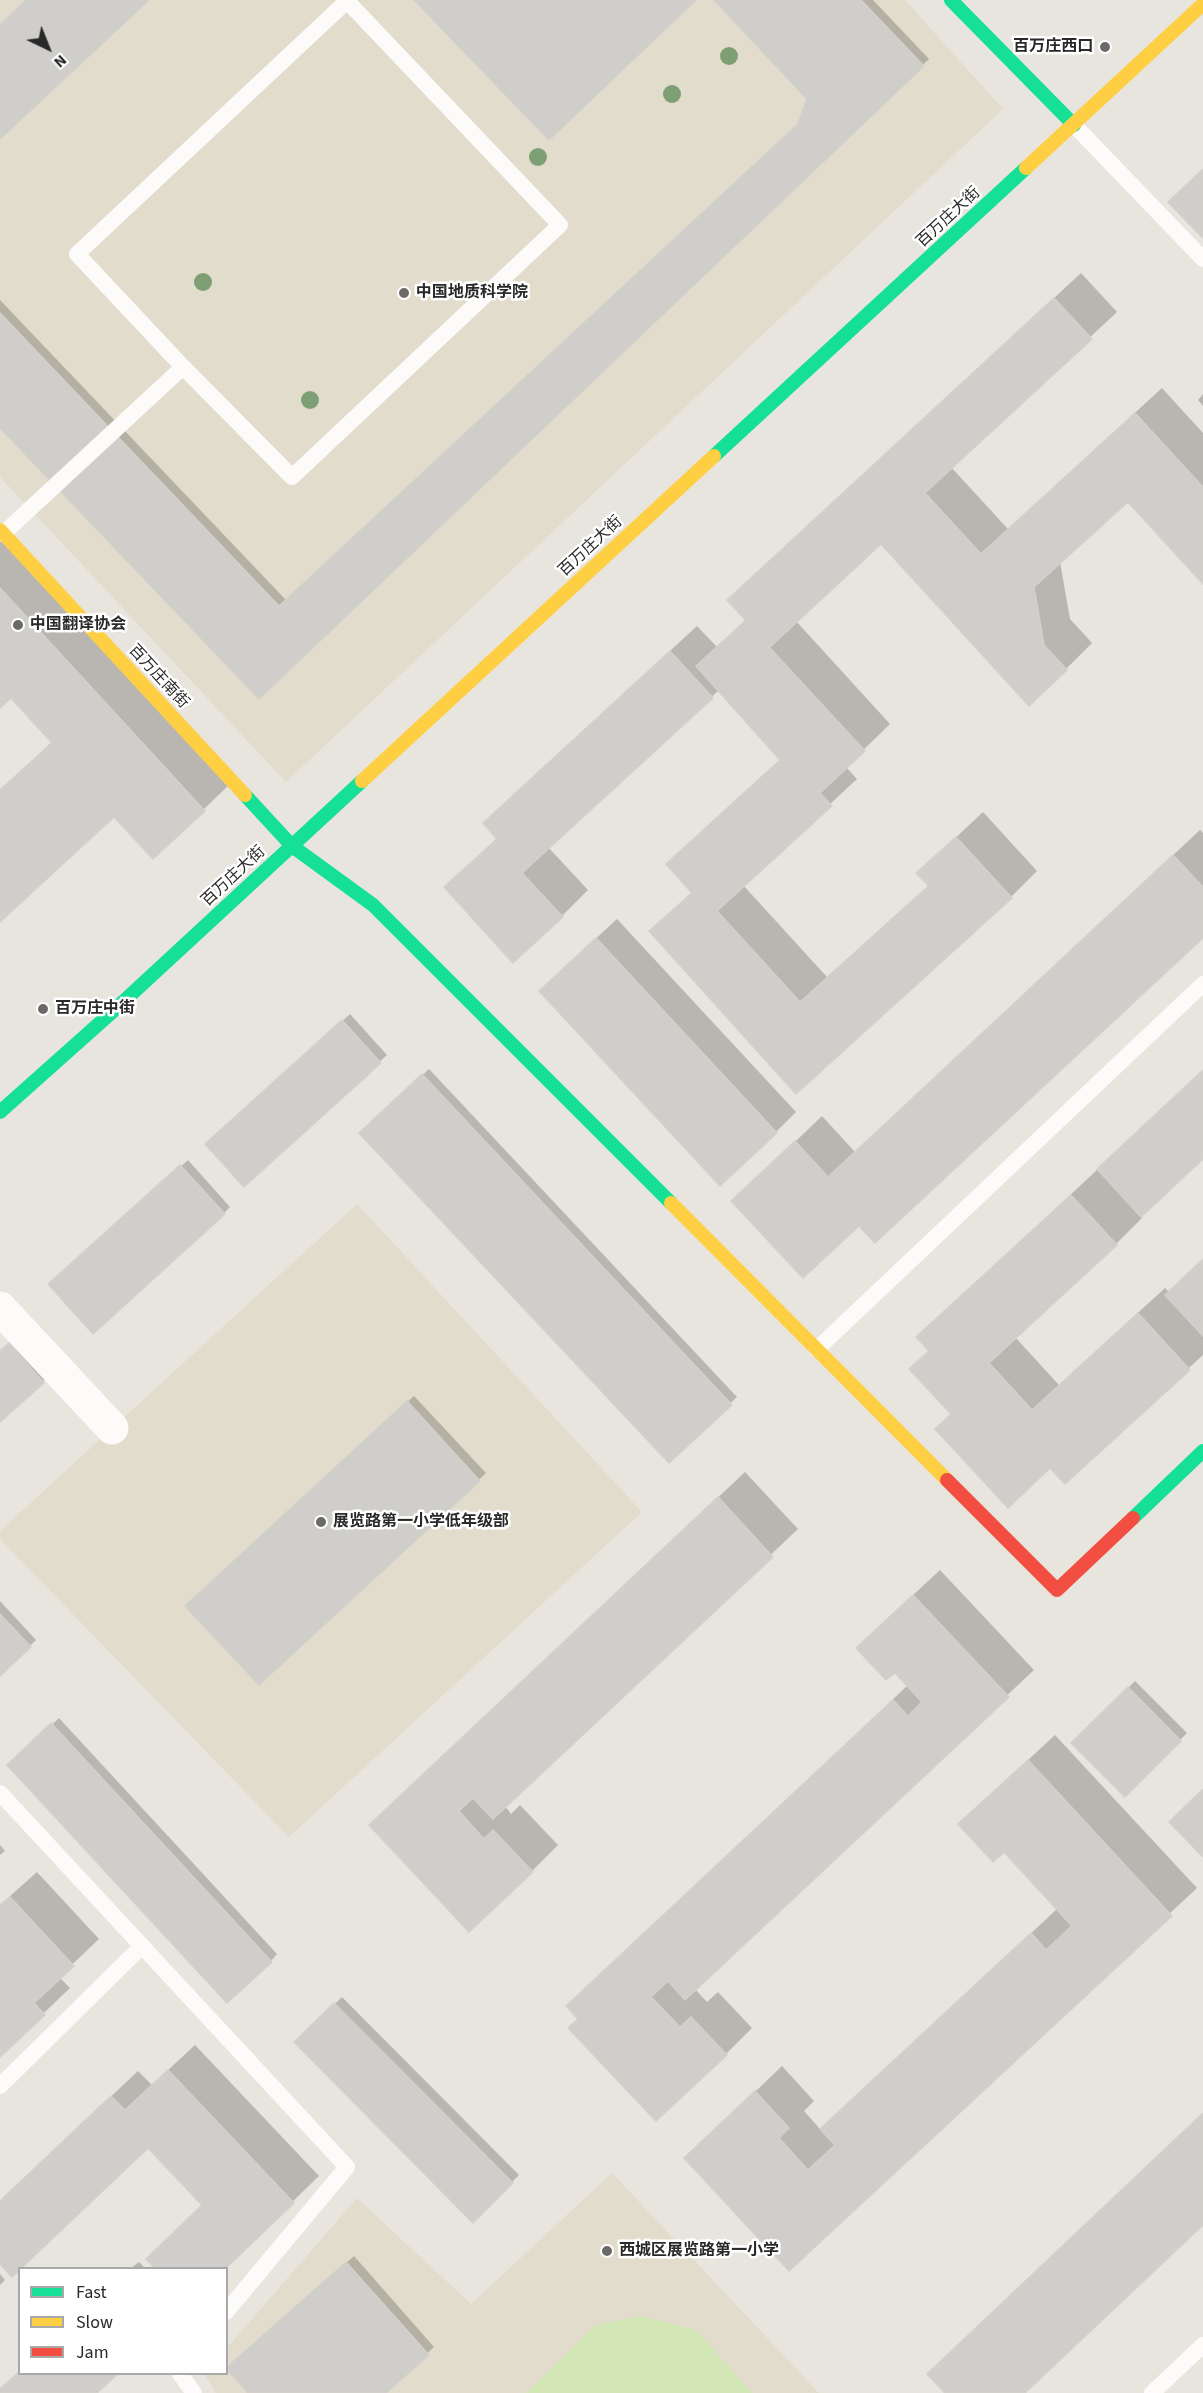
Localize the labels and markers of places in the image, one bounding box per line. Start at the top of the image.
place label: 百万庄西口 [1013,37,1093,57]
marker: 百万庄西口 [1098,40,1112,54]
place label: 中国地质科学院 [416,283,528,303]
marker: 中国地质科学院 [397,286,411,300]
place label: 中国翻译协会 [30,615,126,635]
marker: 中国翻译协会 [11,618,25,632]
place label: 百万庄中街 [55,999,135,1019]
marker: 百万庄中街 [36,1002,50,1016]
place label: 展览路第一小学低年级部 [333,1512,509,1532]
marker: 展览路第一小学低年级部 [314,1515,328,1529]
place label: 西城区展览路第一小学 [619,2241,779,2261]
marker: 西城区展览路第一小学 [600,2244,614,2258]

